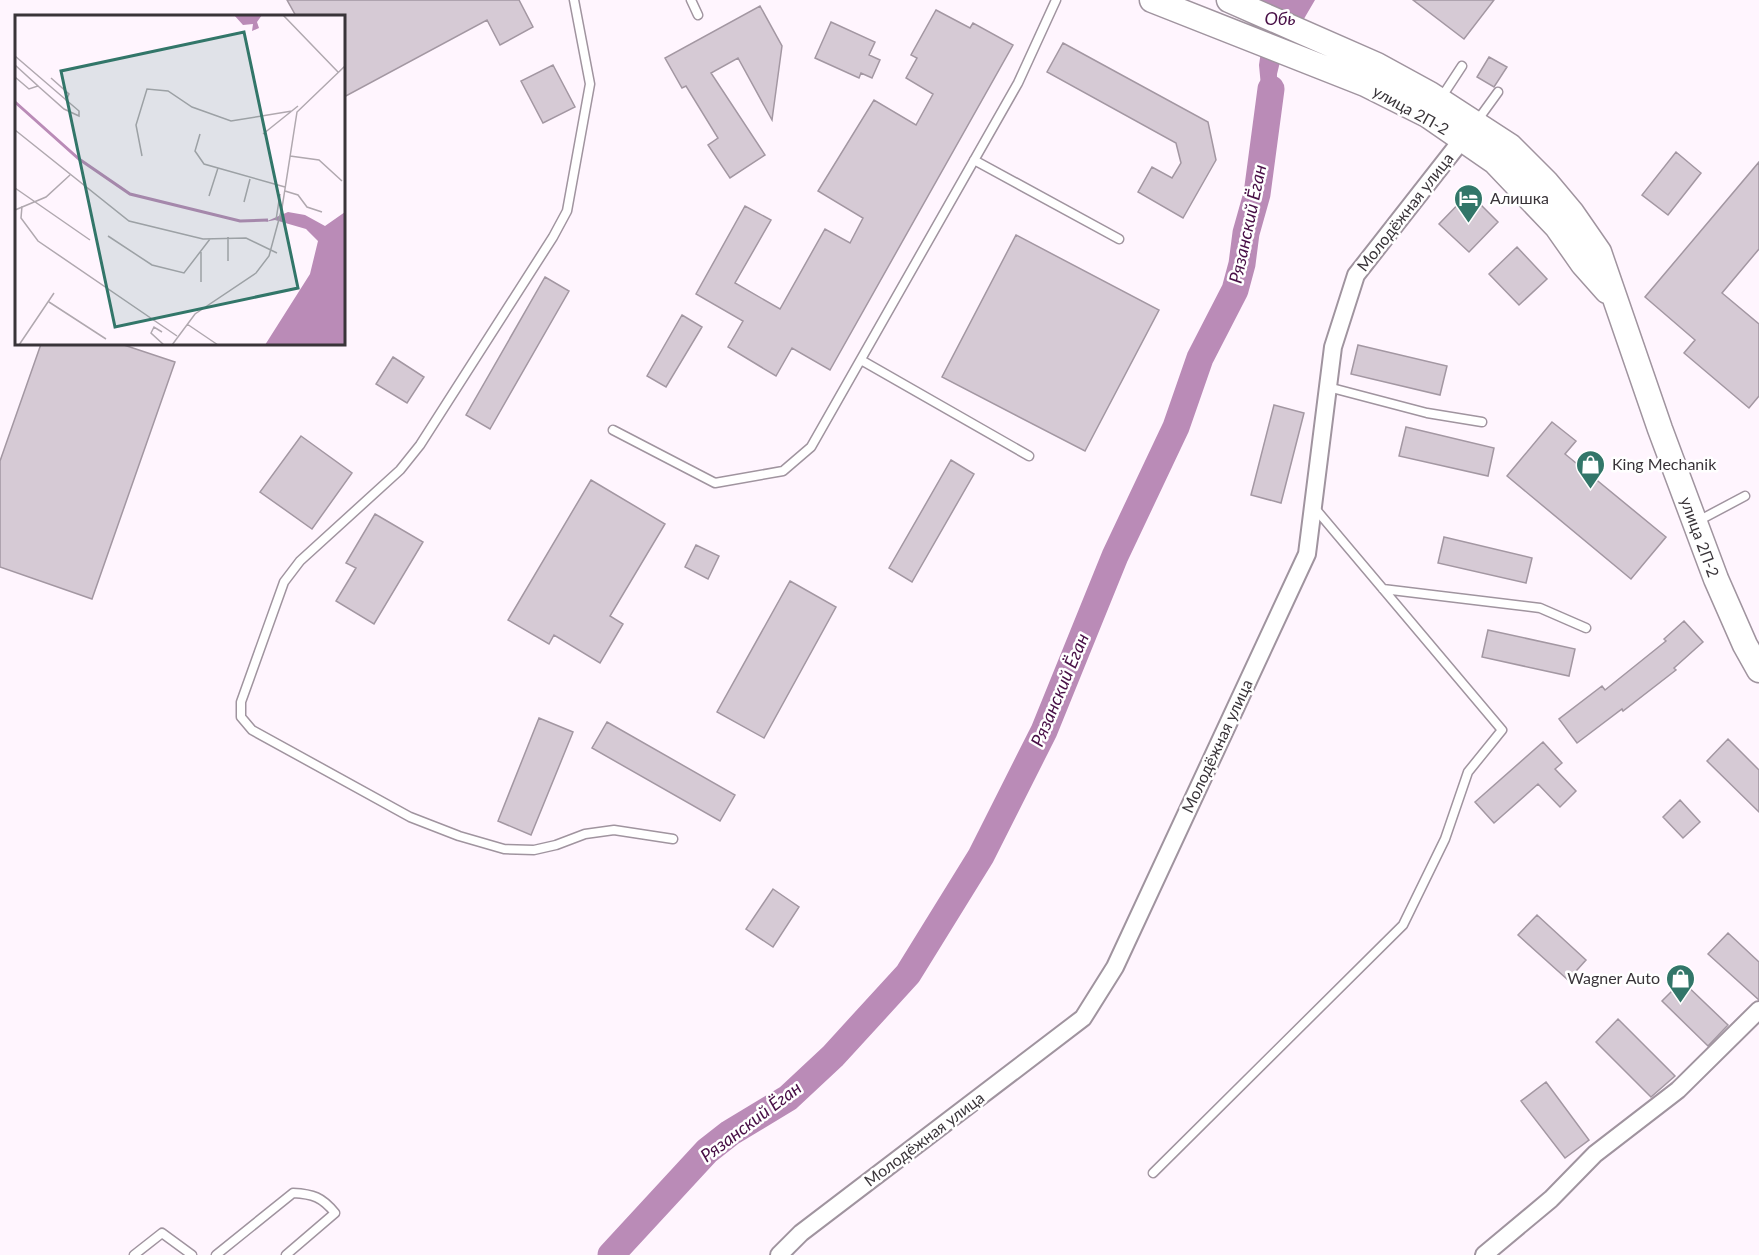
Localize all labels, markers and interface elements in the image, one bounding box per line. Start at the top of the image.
water label: Обь [1264,7,1296,29]
inset map [15,15,345,345]
street label: улица 2П-2 [1370,81,1453,138]
street label: Молодёжная улица [1352,149,1457,275]
water label: Рязанский Ёган [1224,162,1270,285]
hotel icon: Алишка [1453,182,1485,224]
place label: Алишка [1490,188,1549,207]
shop icon: King Mechanik [1575,448,1607,490]
place label: King Mechanik [1612,454,1717,473]
street label: улица 2П-2 [1677,494,1724,580]
water label: Рязанский Ёган [1025,630,1093,749]
street label: Молодёжная улица [1177,676,1256,815]
shop icon: Wagner Auto [1665,962,1697,1004]
place label: Wagner Auto [1567,968,1660,987]
water label: Рязанский Ёган [696,1076,805,1166]
street label: Молодёжная улица [860,1087,987,1190]

